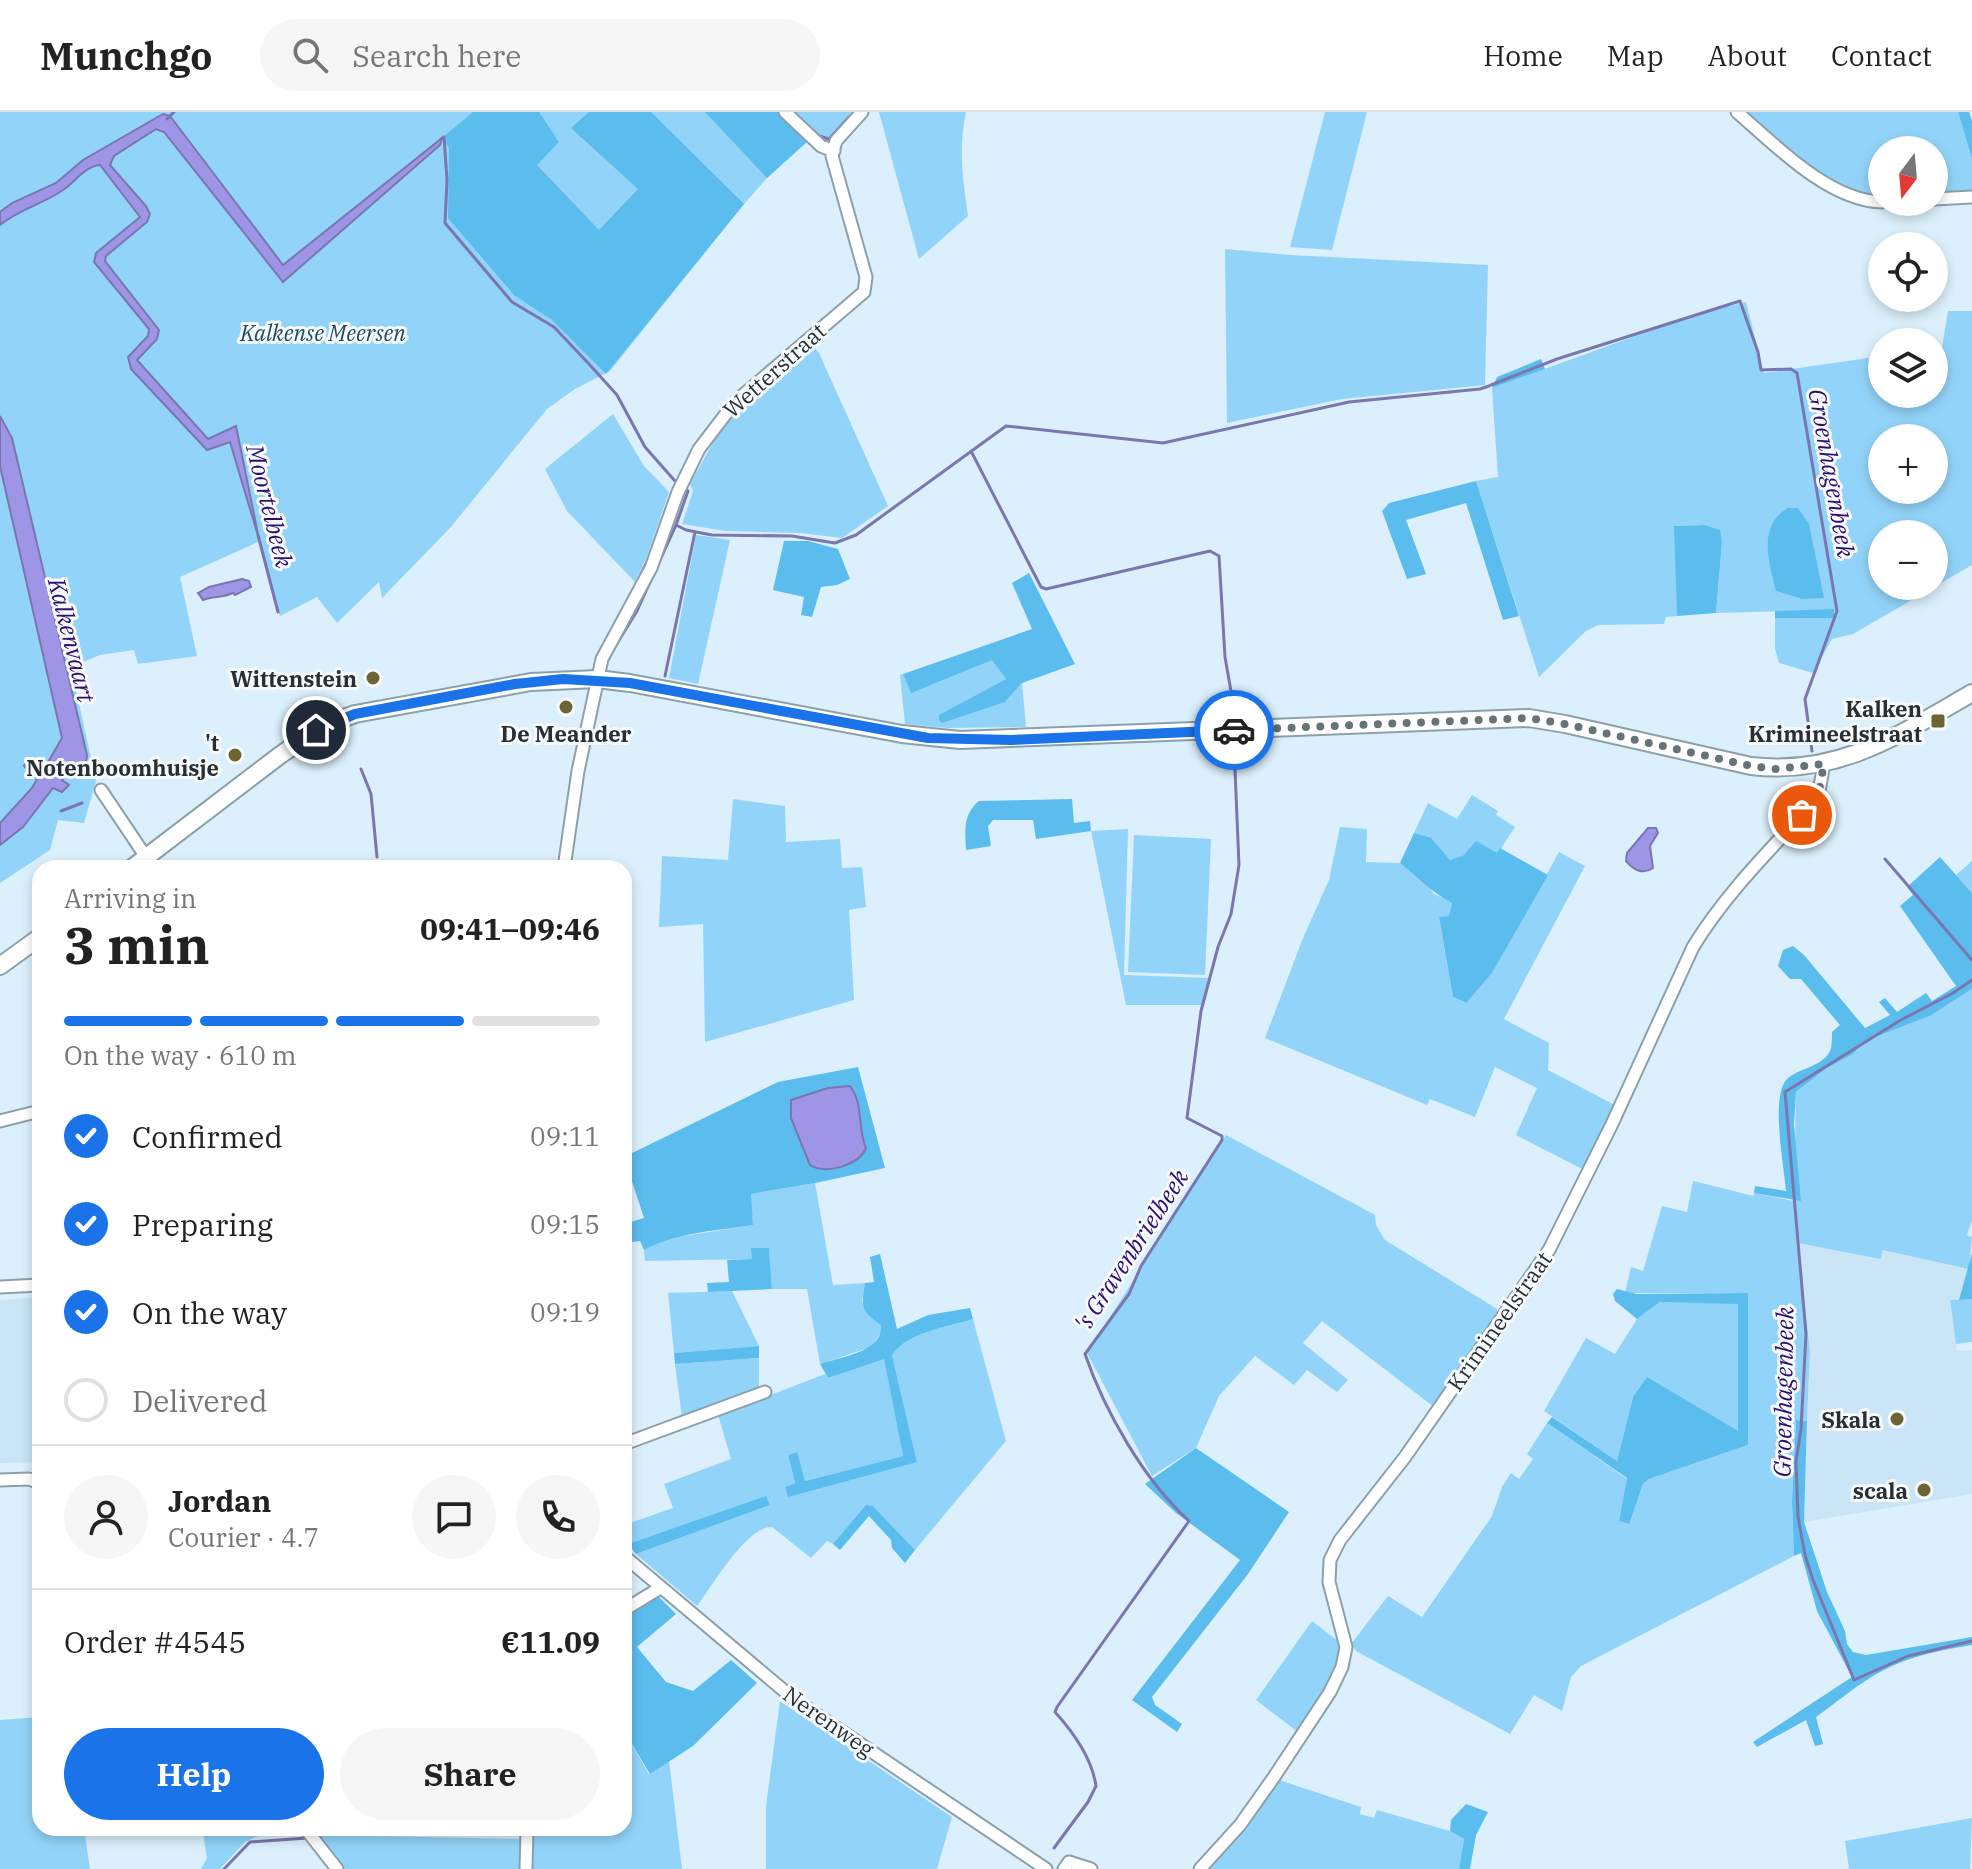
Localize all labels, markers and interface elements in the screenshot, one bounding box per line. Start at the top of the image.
search box [260,19,820,91]
text: Munchgo [40,31,212,80]
icon: search [288,33,332,77]
text: Search here [352,36,521,75]
text: Home [1483,37,1563,74]
text: Map [1607,37,1664,74]
text: About [1708,37,1787,74]
text: Contact [1831,37,1932,74]
north arrow [1868,136,1948,216]
map controls [1868,136,1948,600]
button: locate [1868,232,1948,312]
street label: Wetterstraat [717,316,832,424]
park label: Kalkense Meersen [239,318,406,347]
button: layers [1868,328,1948,408]
water label: Groenhagenbeek [1801,386,1863,560]
button: + [1868,424,1948,504]
water label: Moortelbeek [239,440,301,571]
button: − [1868,520,1948,600]
water label: Kalkenvaart [41,573,103,707]
place label: Wittenstein [230,664,357,693]
marker: Wittenstein [364,669,382,687]
courier [1194,690,1274,770]
place label: Kalken Krimineelstraat [1748,694,1922,748]
pin [282,696,350,764]
marker: De Meander [557,698,575,716]
icon: home [294,708,338,752]
icon: car [1212,708,1256,752]
marker: Kalken Krimineelstraat [1929,712,1947,730]
place label: De Meander [501,719,632,748]
place label: 't Notenboomhuisje [26,728,219,782]
marker: 't Notenboomhuisje [226,746,244,764]
pin [1768,781,1836,849]
icon: bag [1780,793,1824,837]
text: Arriving in [64,881,197,915]
text: 09:41–09:46 [420,909,600,948]
text: 3 min [64,911,210,978]
text: On the way · 610 m [64,1038,297,1072]
icon: check [64,1114,108,1158]
text: Confirmed [132,1117,283,1156]
text: 09:11 [530,1119,600,1153]
water label: 's Gravenbrielbeek [1067,1163,1196,1337]
icon: check [64,1202,108,1246]
text: Preparing [132,1205,273,1244]
text: 09:15 [530,1207,600,1241]
street label: Krimineelstraat [1440,1245,1558,1396]
icon: check [64,1290,108,1334]
text: On the way [132,1293,287,1332]
text: 09:19 [530,1295,600,1329]
water label: Groenhagenbeek [1766,1306,1800,1478]
text: Delivered [132,1381,267,1420]
place label: Skala [1821,1405,1881,1434]
marker: Skala [1888,1410,1906,1428]
button: person [64,1475,148,1559]
button: chat [412,1475,496,1559]
button: phone [516,1475,600,1559]
place label: scala [1853,1476,1908,1505]
text: Jordan [168,1481,271,1520]
marker: scala [1915,1481,1933,1499]
text: Courier · 4.7 [168,1520,319,1554]
text: Order #4545 [64,1622,246,1661]
text: €11.09 [501,1622,600,1661]
street label: Nerenweg [778,1679,880,1763]
button: Help [64,1728,324,1820]
button: Share [340,1728,600,1820]

